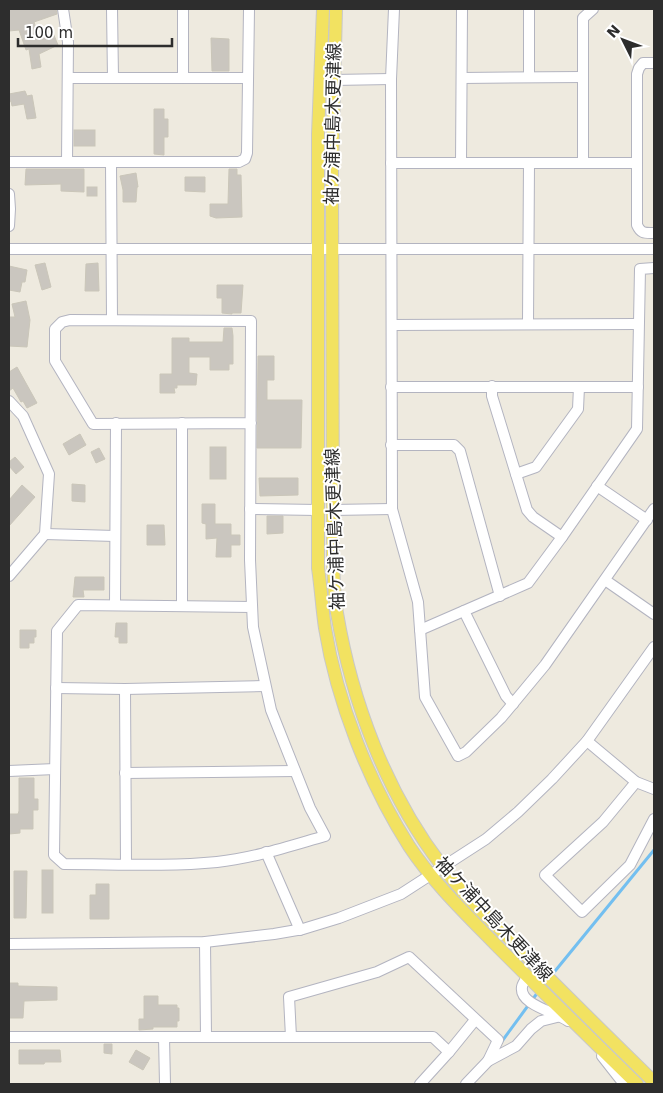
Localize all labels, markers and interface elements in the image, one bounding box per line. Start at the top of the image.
scale bar [18,15,171,47]
north arrow [598,15,648,65]
text: N [603,22,623,41]
text: 100 m [25,24,73,42]
street label: 袖ケ浦中島木更津線 [321,43,344,205]
street label: 袖ケ浦中島木更津線 [321,448,348,610]
street label: 袖ケ浦中島木更津線 [431,852,557,985]

